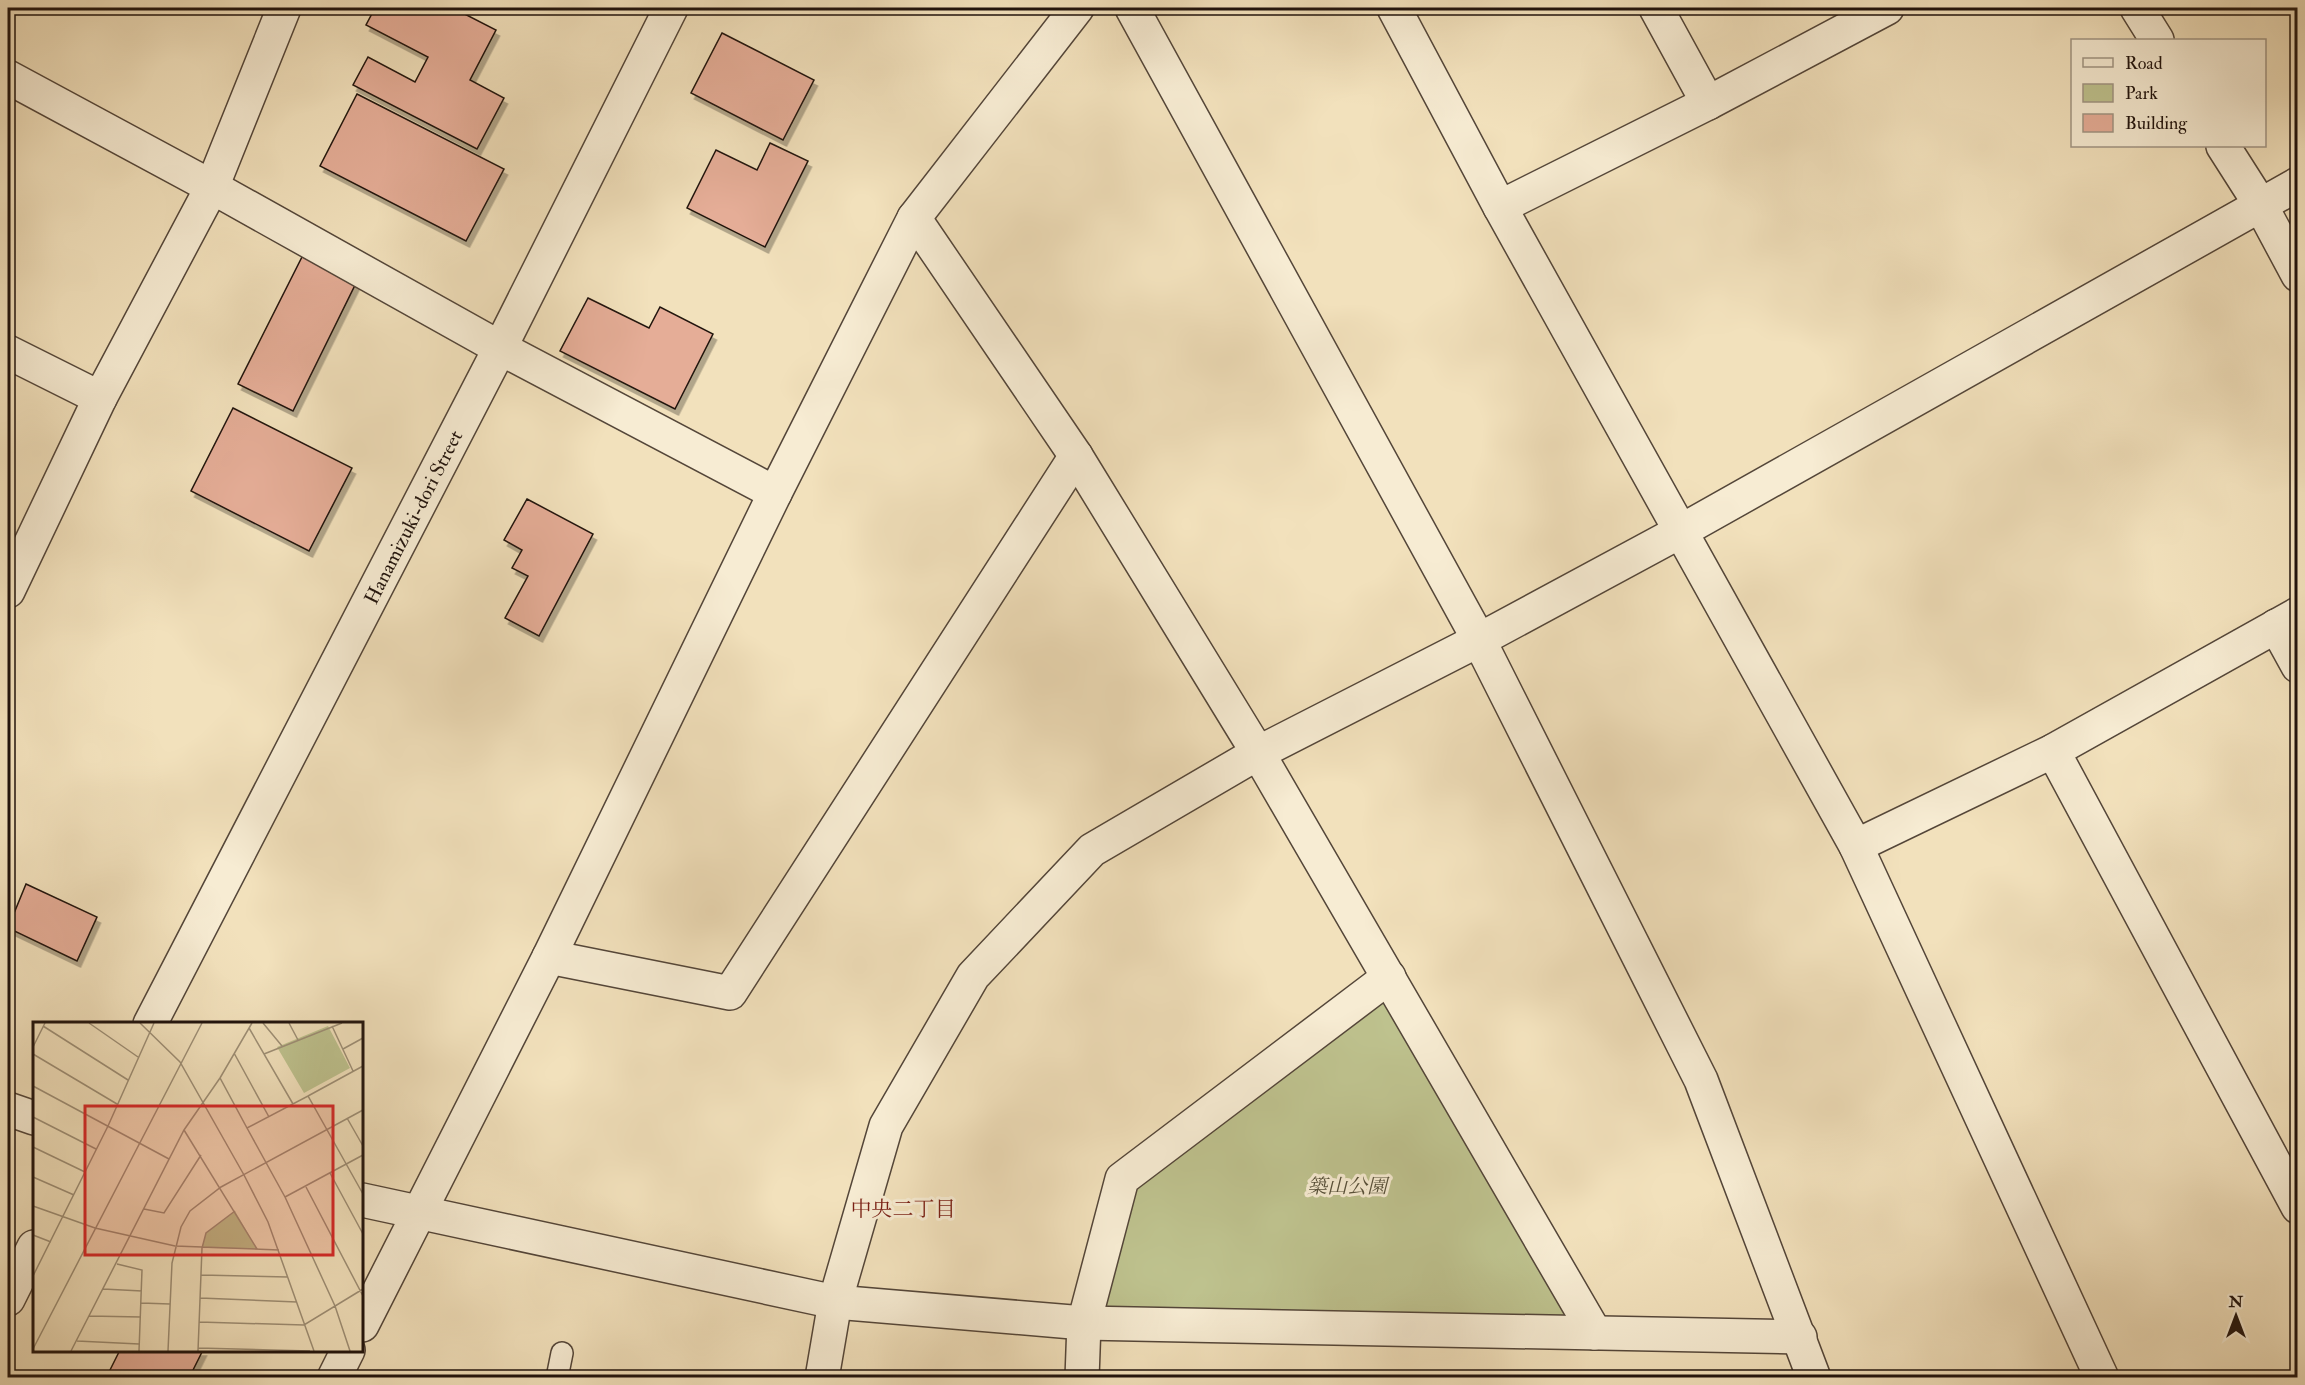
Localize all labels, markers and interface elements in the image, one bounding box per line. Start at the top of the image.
legend [2071,39,2266,147]
text: Road [2125,52,2163,75]
text: Park [2125,82,2158,105]
text: Building [2125,112,2188,135]
street label: Hanamizuki-dori Street [359,426,468,608]
inset map [33,1022,363,1352]
park label: 築山公園 [1307,1174,1390,1199]
district label: 中央二丁目 [851,1196,956,1223]
north arrow [2206,1286,2266,1346]
text: N [2228,1292,2244,1312]

